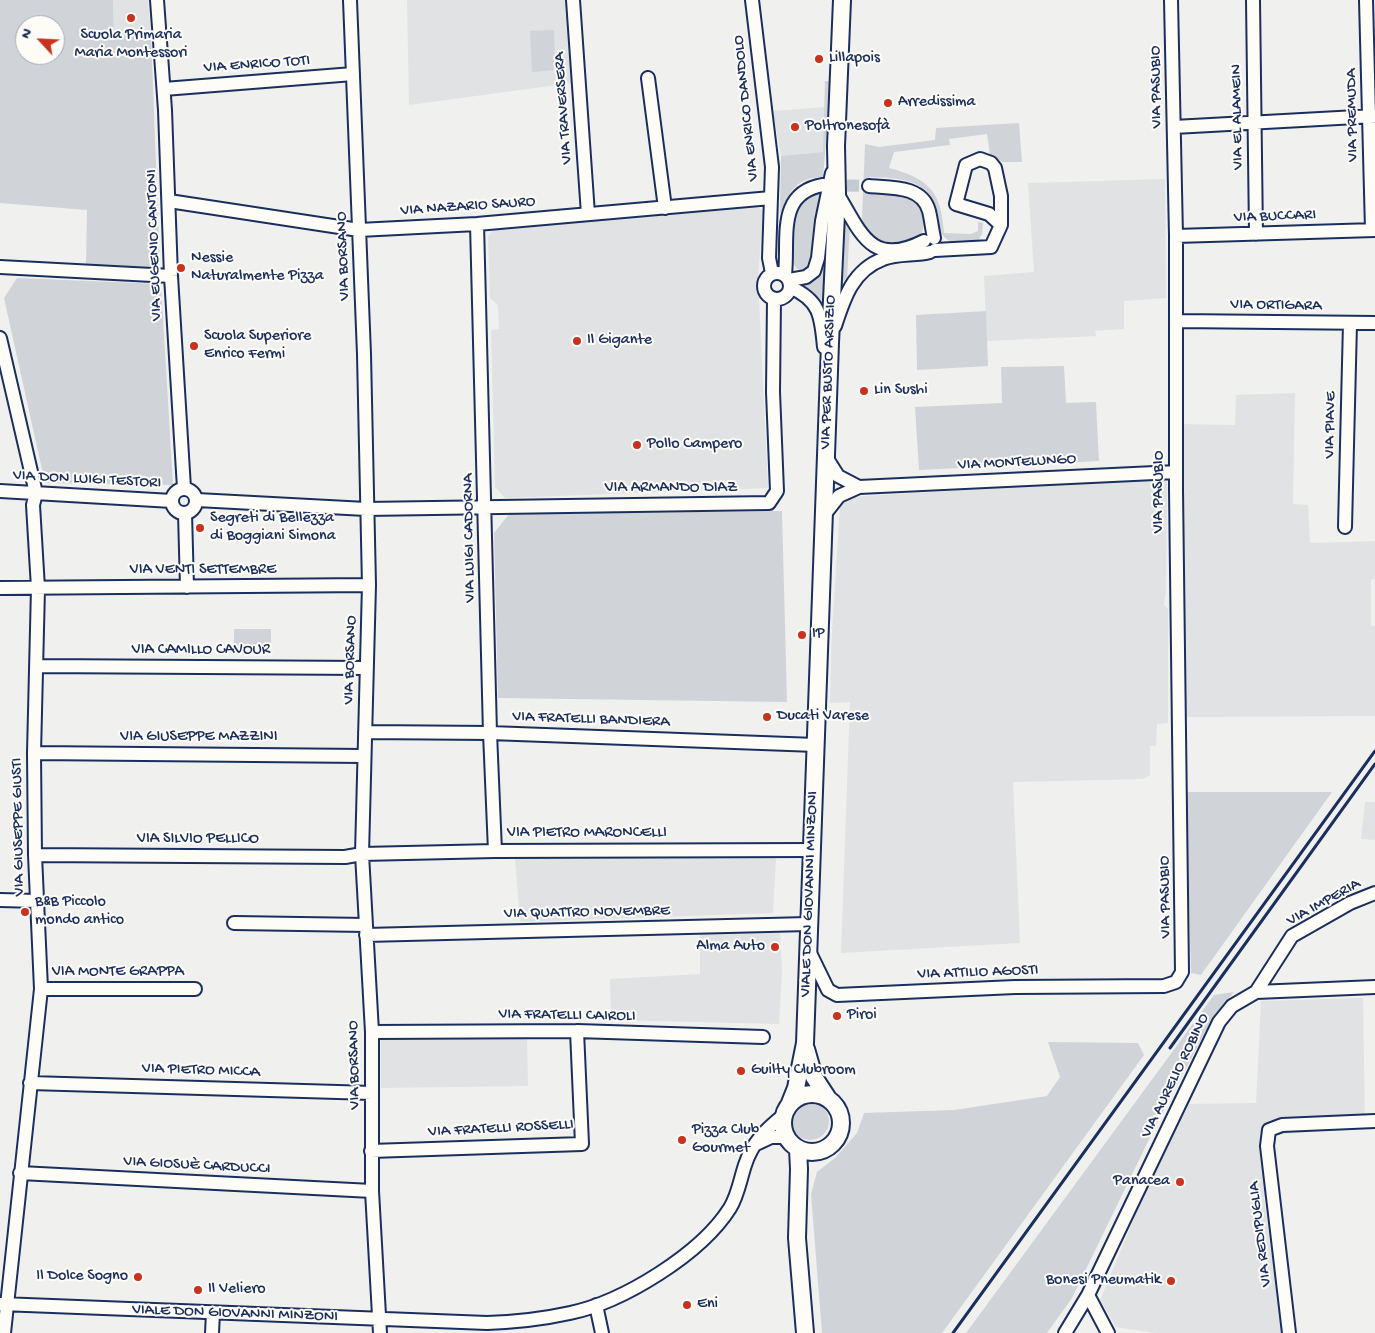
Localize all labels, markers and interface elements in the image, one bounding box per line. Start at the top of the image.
marker: Scuola Primaria Maria Montessori [125,12,137,24]
north arrow [15,15,65,65]
text: N [17,26,36,42]
place label: Scuola Primaria Maria Montessori [75,26,187,64]
street label: VIA ENRICO DANDOLO [730,34,764,182]
street label: VIA PASUBIO [1147,46,1167,128]
place label: Lillapois [829,49,880,69]
street label: VIA TRAVERSERA [551,51,577,165]
street label: VIA ENRICO TOTI [203,52,311,78]
marker: Lillapois [813,53,825,65]
street label: VIA EL ALAMEIN [1227,64,1249,170]
street label: VIA PREMUDA [1343,68,1363,162]
place label: Arredissima [898,93,975,113]
marker: Arredissima [882,97,894,109]
place label: Poltronesofà [805,117,890,137]
marker: Poltronesofà [789,121,801,133]
street label: VIA EUGENIO CANTONI [143,169,167,321]
street label: VIA NAZARIO SAURO [400,193,536,221]
street label: VIA BUCCARI [1233,206,1317,228]
street label: VIA BORSANO [333,211,355,301]
place label: Nessie Naturalmente Pizza [191,249,324,287]
marker: Nessie Naturalmente Pizza [175,262,187,274]
street label: VIA PER BUSTO ARSIZIO [817,295,841,449]
street label: VIA ORTIGARA [1230,296,1322,316]
place label: Scuola Superiore Enrico Fermi [204,327,311,365]
place label: Il Gigante [587,331,652,351]
marker: Il Gigante [571,335,583,347]
marker: Scuola Superiore Enrico Fermi [188,340,200,352]
place label: Lin Sushi [874,381,928,401]
marker: Lin Sushi [858,385,870,397]
street label: VIA PIAVE [1321,391,1341,459]
place label: Pollo Campero [647,435,742,455]
marker: Pollo Campero [631,439,643,451]
street label: VIA MONTELUNGO [957,450,1077,476]
street label: VIA PASUBIO [1150,451,1170,533]
street label: VIA DON LUIGI TESTORI [12,467,162,493]
street label: VIA LUIGI CADORNA [459,473,481,603]
street label: VIA ARMANDO DIAZ [605,479,737,499]
place label: Segreti di Bellezza di Boggiani Simona [210,509,336,547]
marker: Segreti di Bellezza di Boggiani Simona [194,522,206,534]
street label: VIA VENTI SETTEMBRE [130,561,276,581]
street label: VIA BORSANO [340,615,362,705]
place label: IP [812,625,825,645]
marker: IP [796,629,808,641]
street label: VIA CAMILLO CAVOUR [132,641,270,661]
place label: Ducati Varese [777,707,869,727]
street label: VIA FRATELLI BANDIERA [512,708,670,732]
marker: Ducati Varese [761,711,773,723]
street label: VIA GIUSEPPE MAZZINI [120,728,278,748]
street label: VIA GIUSEPPE GIUSTI [8,758,30,896]
street label: VIALE DON GIOVANNI MINZONI [797,791,823,997]
street label: VIA PIETRO MARONCELLI [507,824,667,844]
street label: VIA SILVIO PELLICO [137,830,259,850]
street label: VIA PASUBIO [1156,856,1176,938]
street label: VIA IMPERIA [1284,875,1364,931]
place label: B&B Piccolo mondo antico [35,893,124,931]
street label: VIA QUATTRO NOVEMBRE [504,902,670,924]
marker: B&B Piccolo mondo antico [19,906,31,918]
place label: Alma Auto [696,937,765,957]
marker: Alma Auto [769,941,781,953]
street label: VIA ATTILIO AGOSTI [917,961,1039,985]
street label: VIA MONTE GRAPPA [52,963,184,983]
street label: VIA FRATELLI CAIROLI [498,1005,636,1027]
place label: Piroi [847,1006,877,1026]
marker: Piroi [831,1010,843,1022]
street label: VIA AURELIO ROBINO [1138,1011,1214,1141]
street label: VIA BORSANO [345,1020,365,1110]
street label: VIA PIETRO MICCA [142,1059,260,1083]
place label: Guilty Clubroom [751,1061,856,1081]
marker: Guilty Clubroom [735,1065,747,1077]
street label: VIA FRATELLI ROSSELLI [428,1116,574,1142]
place label: Pizza Club Gourmet [692,1121,759,1159]
marker: Pizza Club Gourmet [676,1134,688,1146]
street label: VIA GIOSUÈ CARDUCCI [123,1153,271,1179]
place label: Panacea [1113,1172,1170,1192]
marker: Panacea [1174,1176,1186,1188]
street label: VIA REDIPUGLIA [1245,1180,1277,1288]
place label: Il Dolce Sogno [36,1267,128,1287]
marker: Il Dolce Sogno [132,1271,144,1283]
place label: Bonesi Pneumatik [1046,1271,1161,1291]
marker: Bonesi Pneumatik [1165,1275,1177,1287]
place label: Il Veliero [208,1280,266,1300]
marker: Il Veliero [192,1284,204,1296]
place label: Eni [697,1295,718,1315]
marker: Eni [681,1299,693,1311]
street label: VIALE DON GIOVANNI MINZONI [132,1301,338,1327]

